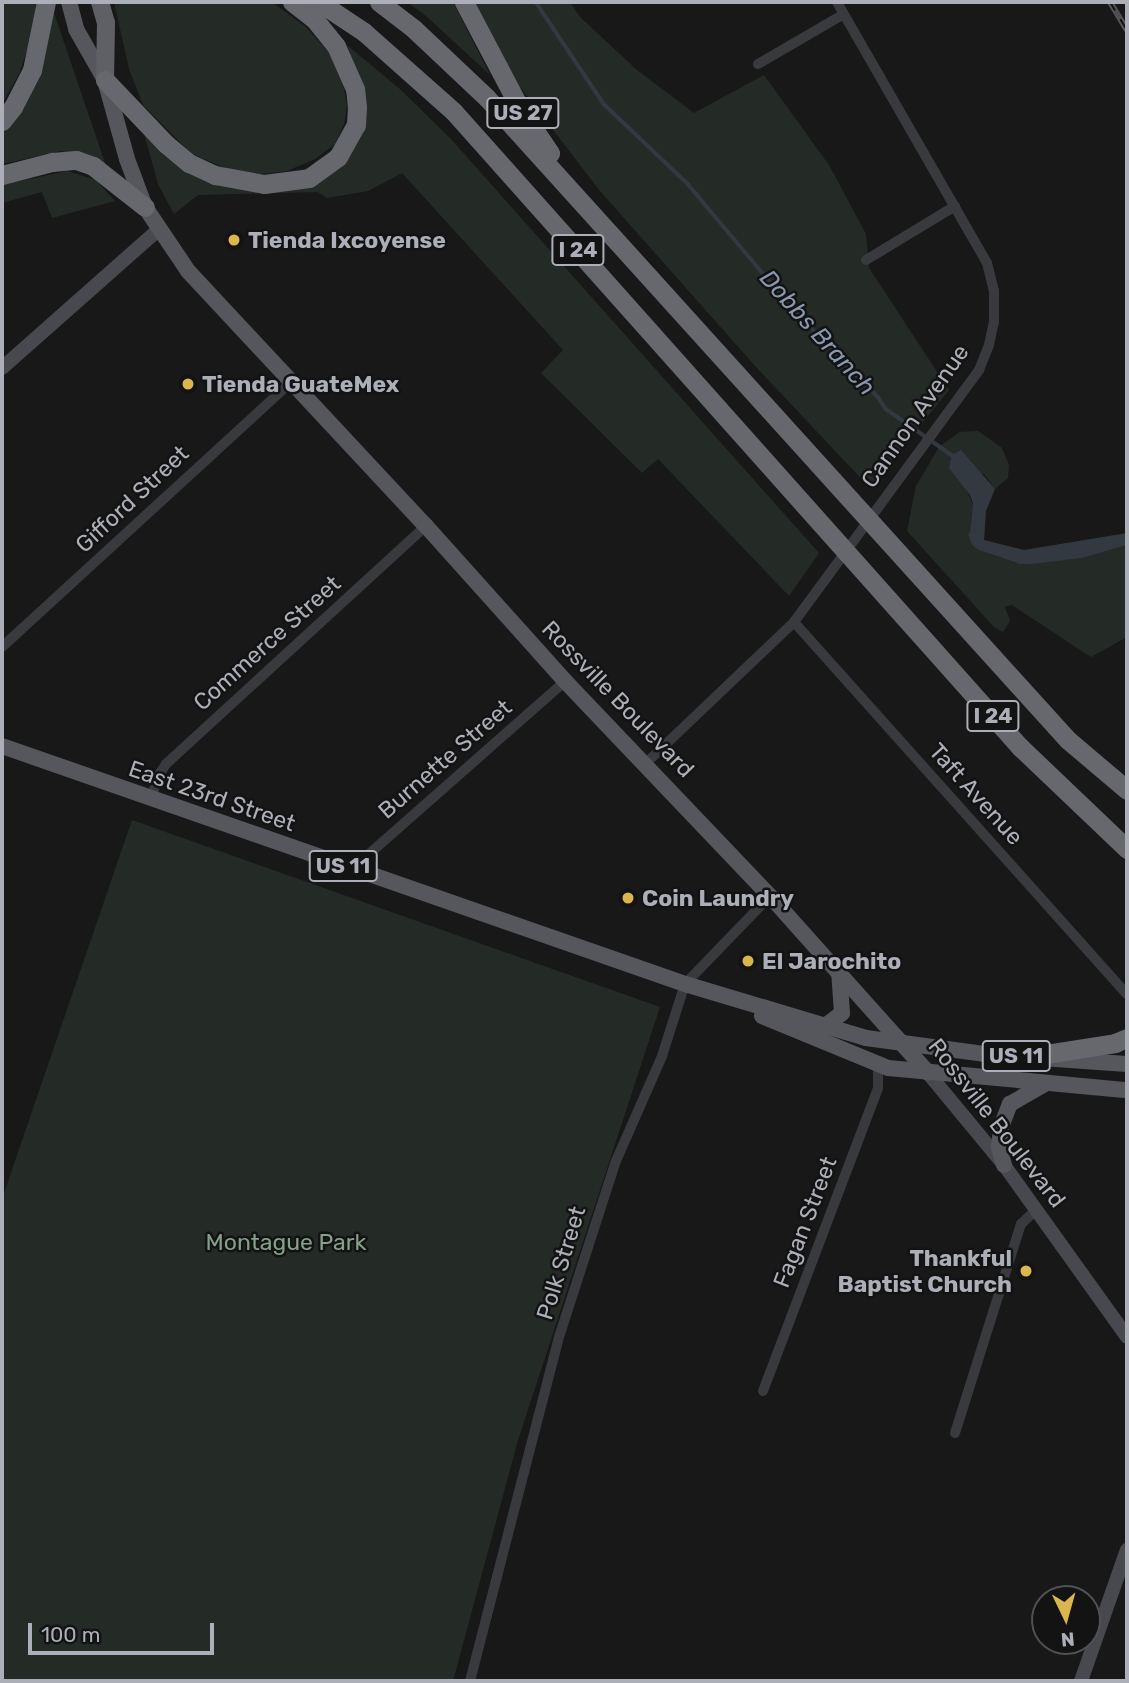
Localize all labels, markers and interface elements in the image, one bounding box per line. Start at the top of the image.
road number: US 27 [486,96,560,130]
place label: Tienda Ixcoyense [248,226,446,254]
marker: Tienda Ixcoyense [226,232,242,248]
road number: I 24 [550,232,606,268]
water label: Dobbs Branch [753,264,881,402]
street label: Cannon Avenue [855,339,975,493]
place label: Tienda GuateMex [202,370,399,398]
marker: Tienda GuateMex [180,376,196,392]
street label: Gifford Street [70,440,194,558]
street label: Commerce Street [188,570,346,716]
street label: Rossville Boulevard [536,615,700,783]
street label: Burnette Street [373,694,517,824]
road number: I 24 [965,698,1021,734]
street label: Taft Avenue [923,737,1029,851]
street label: East 23rd Street [125,755,299,837]
road number: US 11 [308,848,378,884]
place label: Coin Laundry [642,884,794,912]
marker: Coin Laundry [620,890,636,906]
place label: El Jarochito [762,947,901,975]
marker: El Jarochito [740,953,756,969]
street label: Rossville Boulevard [922,1033,1072,1213]
road number: US 11 [981,1038,1051,1074]
street label: Fagan Street [767,1153,843,1291]
street label: Polk Street [531,1203,591,1323]
park label: Montague Park [206,1228,366,1256]
place label: Thankful Baptist Church [837,1244,1012,1298]
marker: Thankful Baptist Church [1018,1263,1034,1279]
north arrow [1031,1585,1101,1655]
scale bar [32,1610,217,1654]
text: 100 m [41,1622,100,1647]
text: N [1060,1627,1076,1651]

